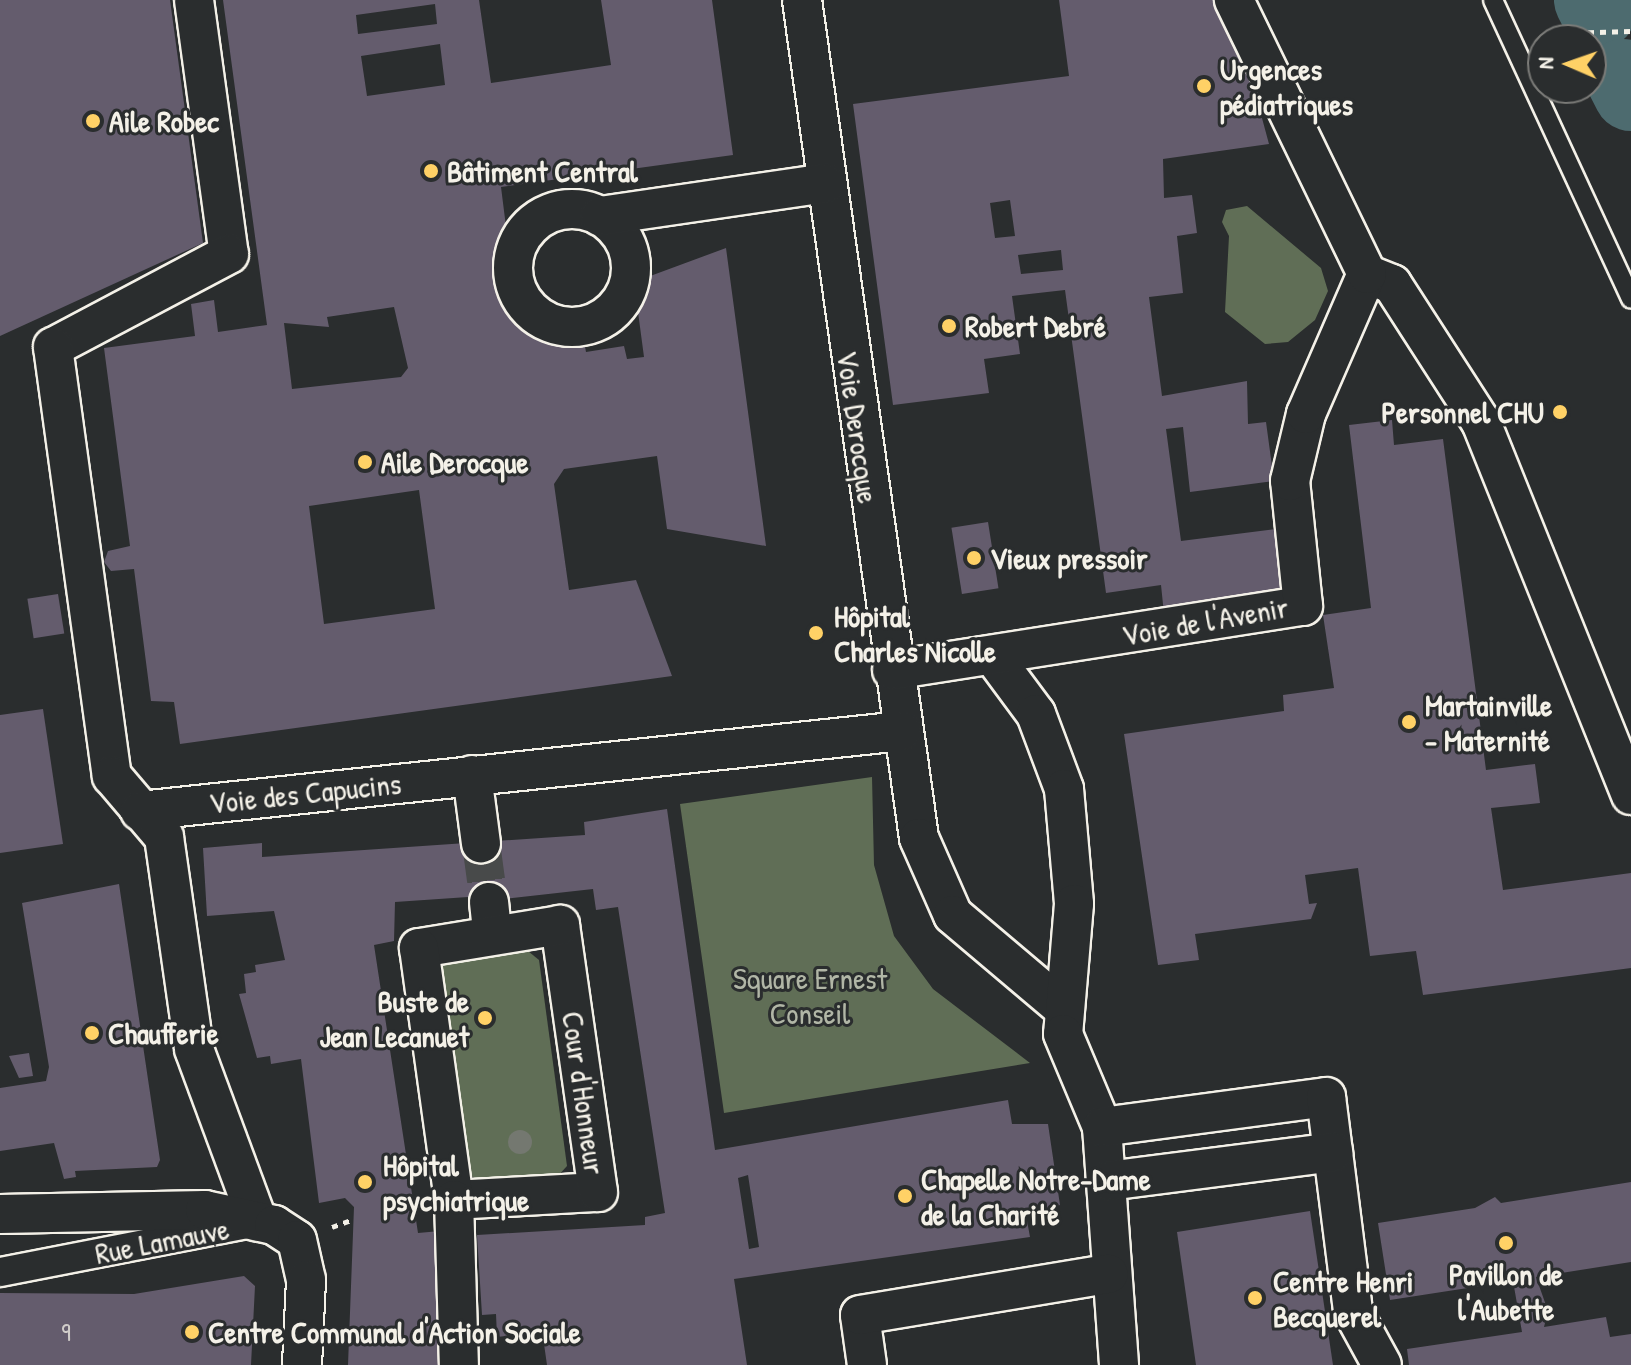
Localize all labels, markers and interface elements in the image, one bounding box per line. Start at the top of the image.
north arrow [1527,24,1607,104]
place label: Urgences pédiatriques [1220,51,1353,122]
text: N [1530,57,1560,70]
marker: Urgences pédiatriques [1195,77,1213,95]
place label: Aile Robec [109,103,219,139]
marker: Aile Robec [84,112,102,130]
place label: Bâtiment Central [447,153,638,189]
marker: Bâtiment Central [422,162,440,180]
place label: Robert Debré [965,308,1106,344]
marker: Robert Debré [940,317,958,335]
street label: Voie Derocque [829,348,887,506]
place label: Personnel CHU [1382,394,1544,430]
marker: Personnel CHU [1551,403,1569,421]
place label: Aile Derocque [381,444,528,480]
marker: Aile Derocque [356,453,374,471]
place label: Vieux pressoir [990,540,1148,576]
marker: Vieux pressoir [965,549,983,567]
street label: Voie de l'Avenir [1119,589,1291,653]
place label: Hôpital Charles Nicolle [834,598,996,668]
marker: Hôpital Charles Nicolle [805,622,827,644]
place label: Martainville - Maternité [1425,687,1552,758]
marker: Martainville - Maternité [1400,713,1418,731]
street label: Voie des Capucins [207,765,403,821]
park label: Square Ernest Conseil [733,960,887,1030]
place label: Buste de Jean Lecanuet [319,983,469,1054]
marker: Buste de Jean Lecanuet [476,1009,494,1027]
street label: Cour d'Honneur [555,1009,613,1177]
place label: Chaufferie [108,1015,219,1051]
marker: Chaufferie [83,1024,101,1042]
place label: Hôpital psychiatrique [383,1147,529,1218]
place label: Chapelle Notre-Dame de la Charité [921,1161,1151,1232]
marker: Hôpital psychiatrique [354,1171,376,1193]
marker: Chapelle Notre-Dame de la Charité [896,1187,914,1205]
street label: Rue Lamauve [92,1210,232,1272]
marker: Pavillon de l'Aubette [1497,1234,1515,1252]
place label: Pavillon de l'Aubette [1449,1256,1563,1326]
place label: Centre Henri Becquerel [1273,1263,1413,1334]
marker: Centre Henri Becquerel [1244,1287,1266,1309]
place label: Centre Communal d'Action Sociale [208,1314,581,1350]
house number: 9 [61,1316,71,1348]
marker: Centre Communal d'Action Sociale [183,1323,201,1341]

